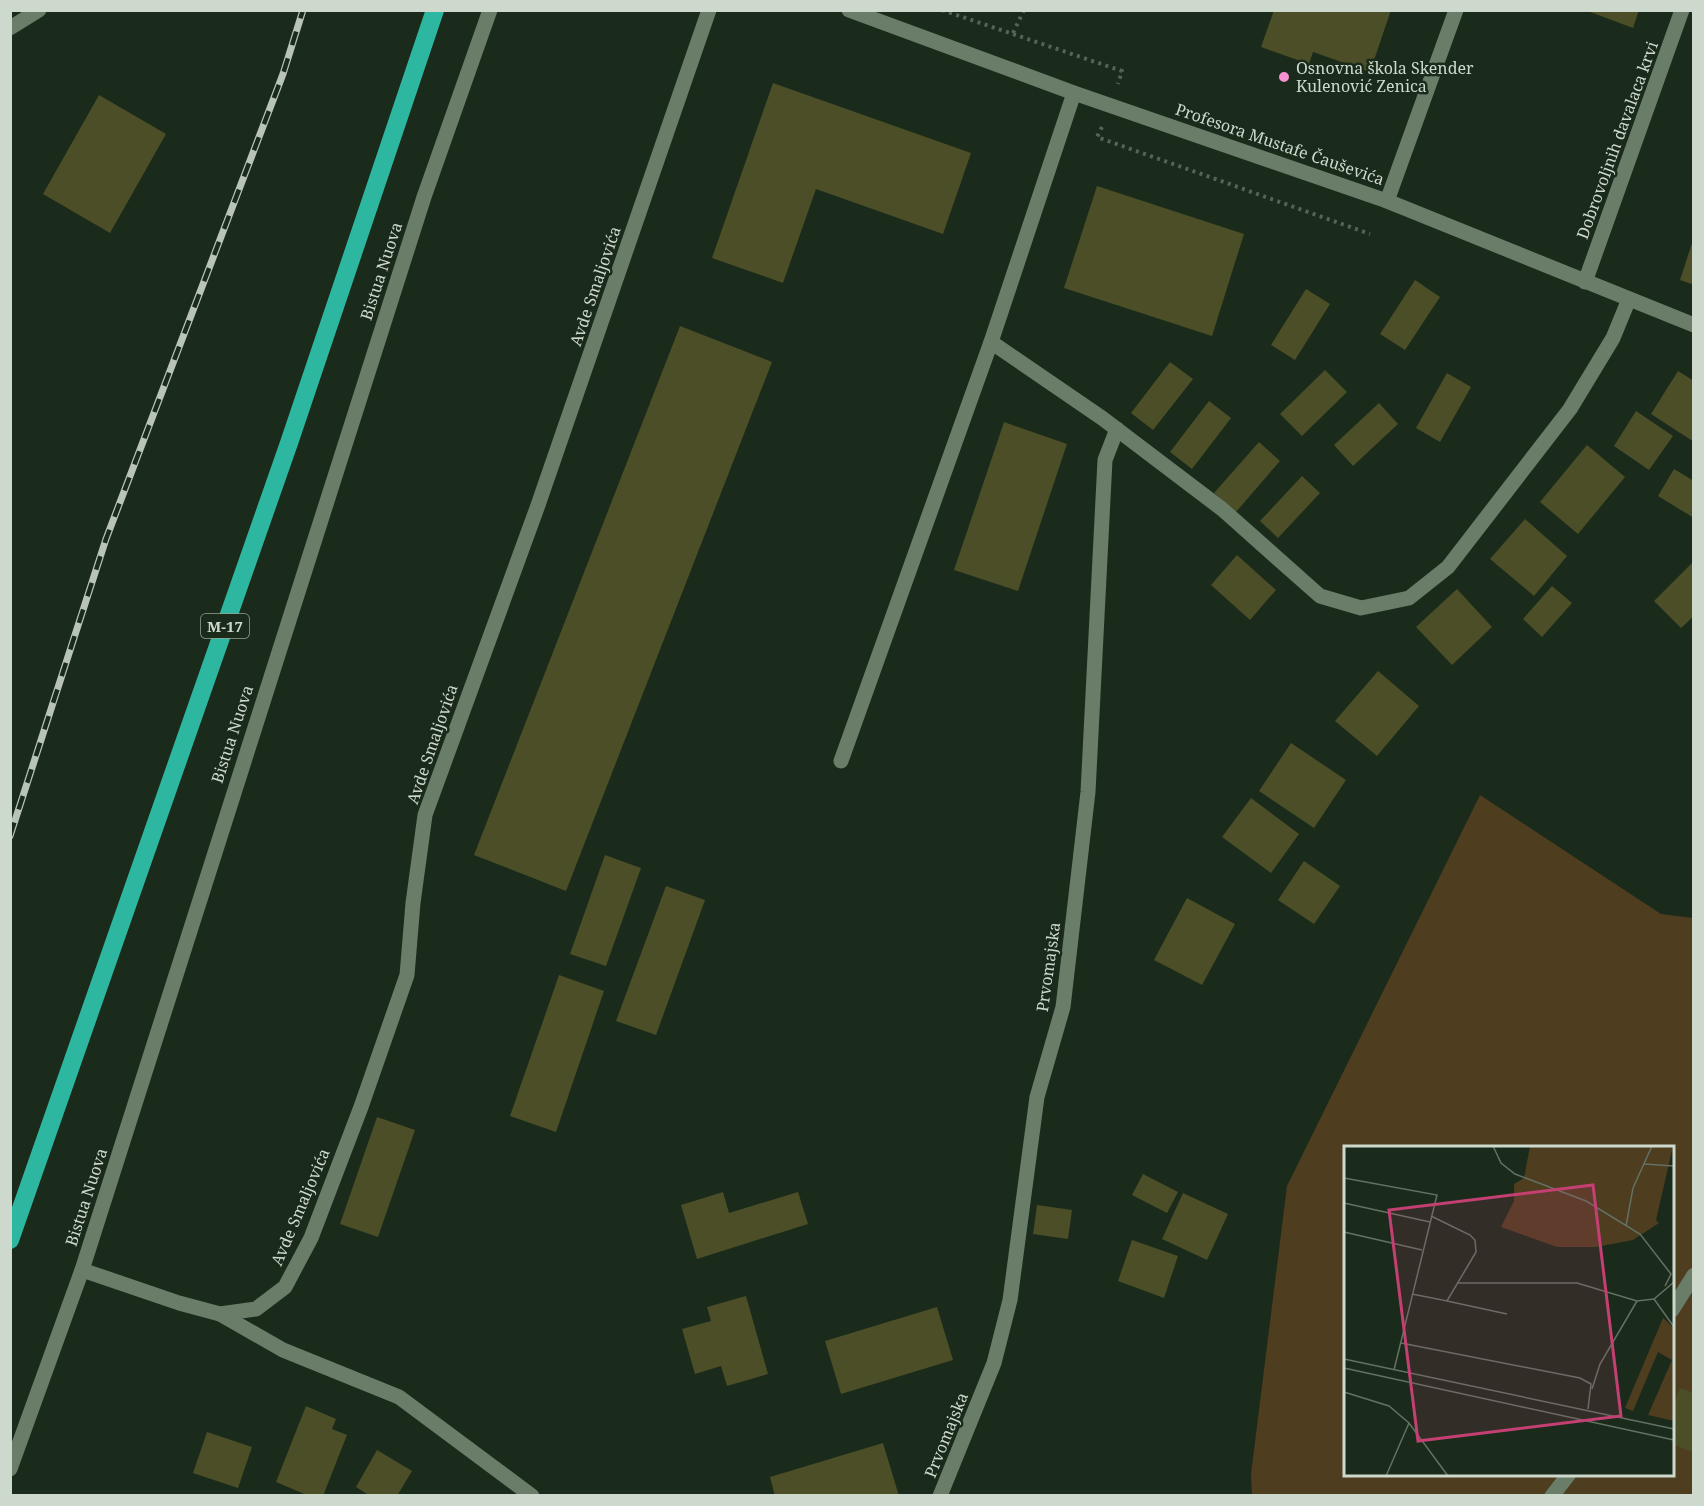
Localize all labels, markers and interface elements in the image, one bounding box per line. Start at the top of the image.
street label: Dobrovoljnih davalaca krvi [1571,38,1663,242]
place label: Osnovna škola Skender Kulenović Zenica [1296,57,1474,97]
marker: Osnovna škola Skender Kulenović Zenica [1277,70,1291,84]
street label: Profesora Mustafe Čauševića [1173,98,1387,190]
street label: Bistua Nuova [355,219,407,323]
street label: Avde Smaljovića [564,223,626,349]
road number: M-17 [201,614,249,638]
street label: Avde Smaljovića [401,681,463,807]
street label: Bistua Nuova [206,682,258,786]
street label: Prvomajska [1031,921,1065,1013]
street label: Bistua Nuova [60,1145,112,1249]
street label: Avde Smaljovića [265,1145,335,1269]
inset map [1344,1146,1674,1476]
street label: Prvomajska [919,1389,973,1481]

